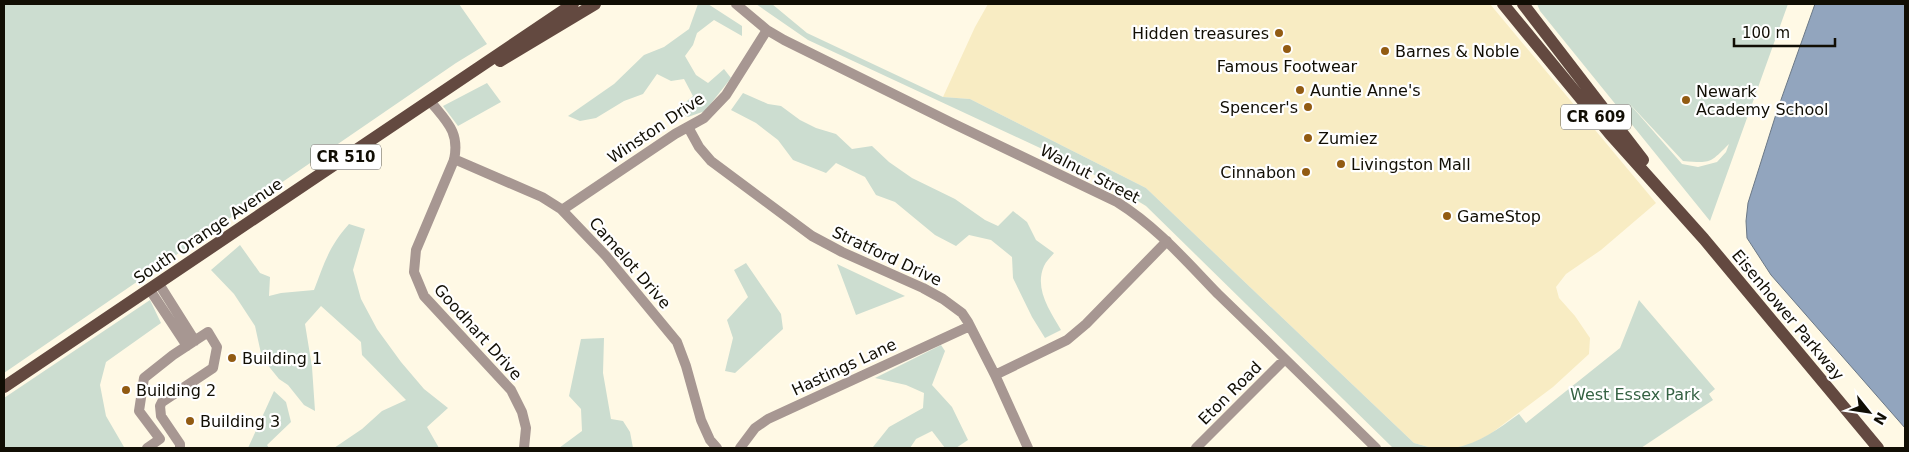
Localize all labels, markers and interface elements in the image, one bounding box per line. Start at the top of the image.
scale bar [1734,15,1835,47]
place label: Hidden treasures [1132,24,1269,43]
text: 100 m [1742,24,1790,42]
marker: Hidden treasures [1273,27,1285,39]
place label: Barnes & Noble [1395,42,1519,61]
marker: Famous Footwear [1281,43,1293,55]
marker: Barnes & Noble [1379,45,1391,57]
place label: Famous Footwear [1217,57,1358,76]
place label: Auntie Anne's [1310,81,1421,100]
place label: Newark Academy School [1696,82,1829,119]
marker: Auntie Anne's [1294,84,1306,96]
street label: Winston Drive [604,89,708,167]
marker: Newark Academy School [1680,94,1692,106]
place label: Spencer's [1220,98,1298,117]
marker: Spencer's [1302,101,1314,113]
road number: CR 609 [1561,104,1631,130]
place label: Zumiez [1318,129,1377,148]
marker: Zumiez [1302,132,1314,144]
street label: Walnut Street [1037,141,1143,207]
road number: CR 510 [311,144,381,170]
place label: Livingston Mall [1351,155,1471,174]
marker: Livingston Mall [1335,158,1347,170]
place label: Cinnabon [1220,163,1296,182]
marker: Cinnabon [1300,166,1312,178]
street label: South Orange Avenue [130,174,286,288]
place label: GameStop [1457,207,1541,226]
marker: GameStop [1441,210,1453,222]
street label: Camelot Drive [585,214,675,312]
street label: Stratford Drive [829,222,945,290]
street label: Eisenhower Parkway [1728,246,1848,384]
street label: Goodhart Drive [430,280,526,384]
street label: Hastings Lane [789,334,899,400]
place label: Building 1 [242,349,322,368]
marker: Building 1 [226,352,238,364]
street label: Eton Road [1194,357,1266,429]
place label: Building 2 [136,381,216,400]
marker: Building 2 [120,384,132,396]
park label: West Essex Park [1570,385,1701,404]
north arrow [1844,387,1894,437]
text: N [1870,409,1890,428]
place label: Building 3 [200,412,280,431]
marker: Building 3 [184,415,196,427]

